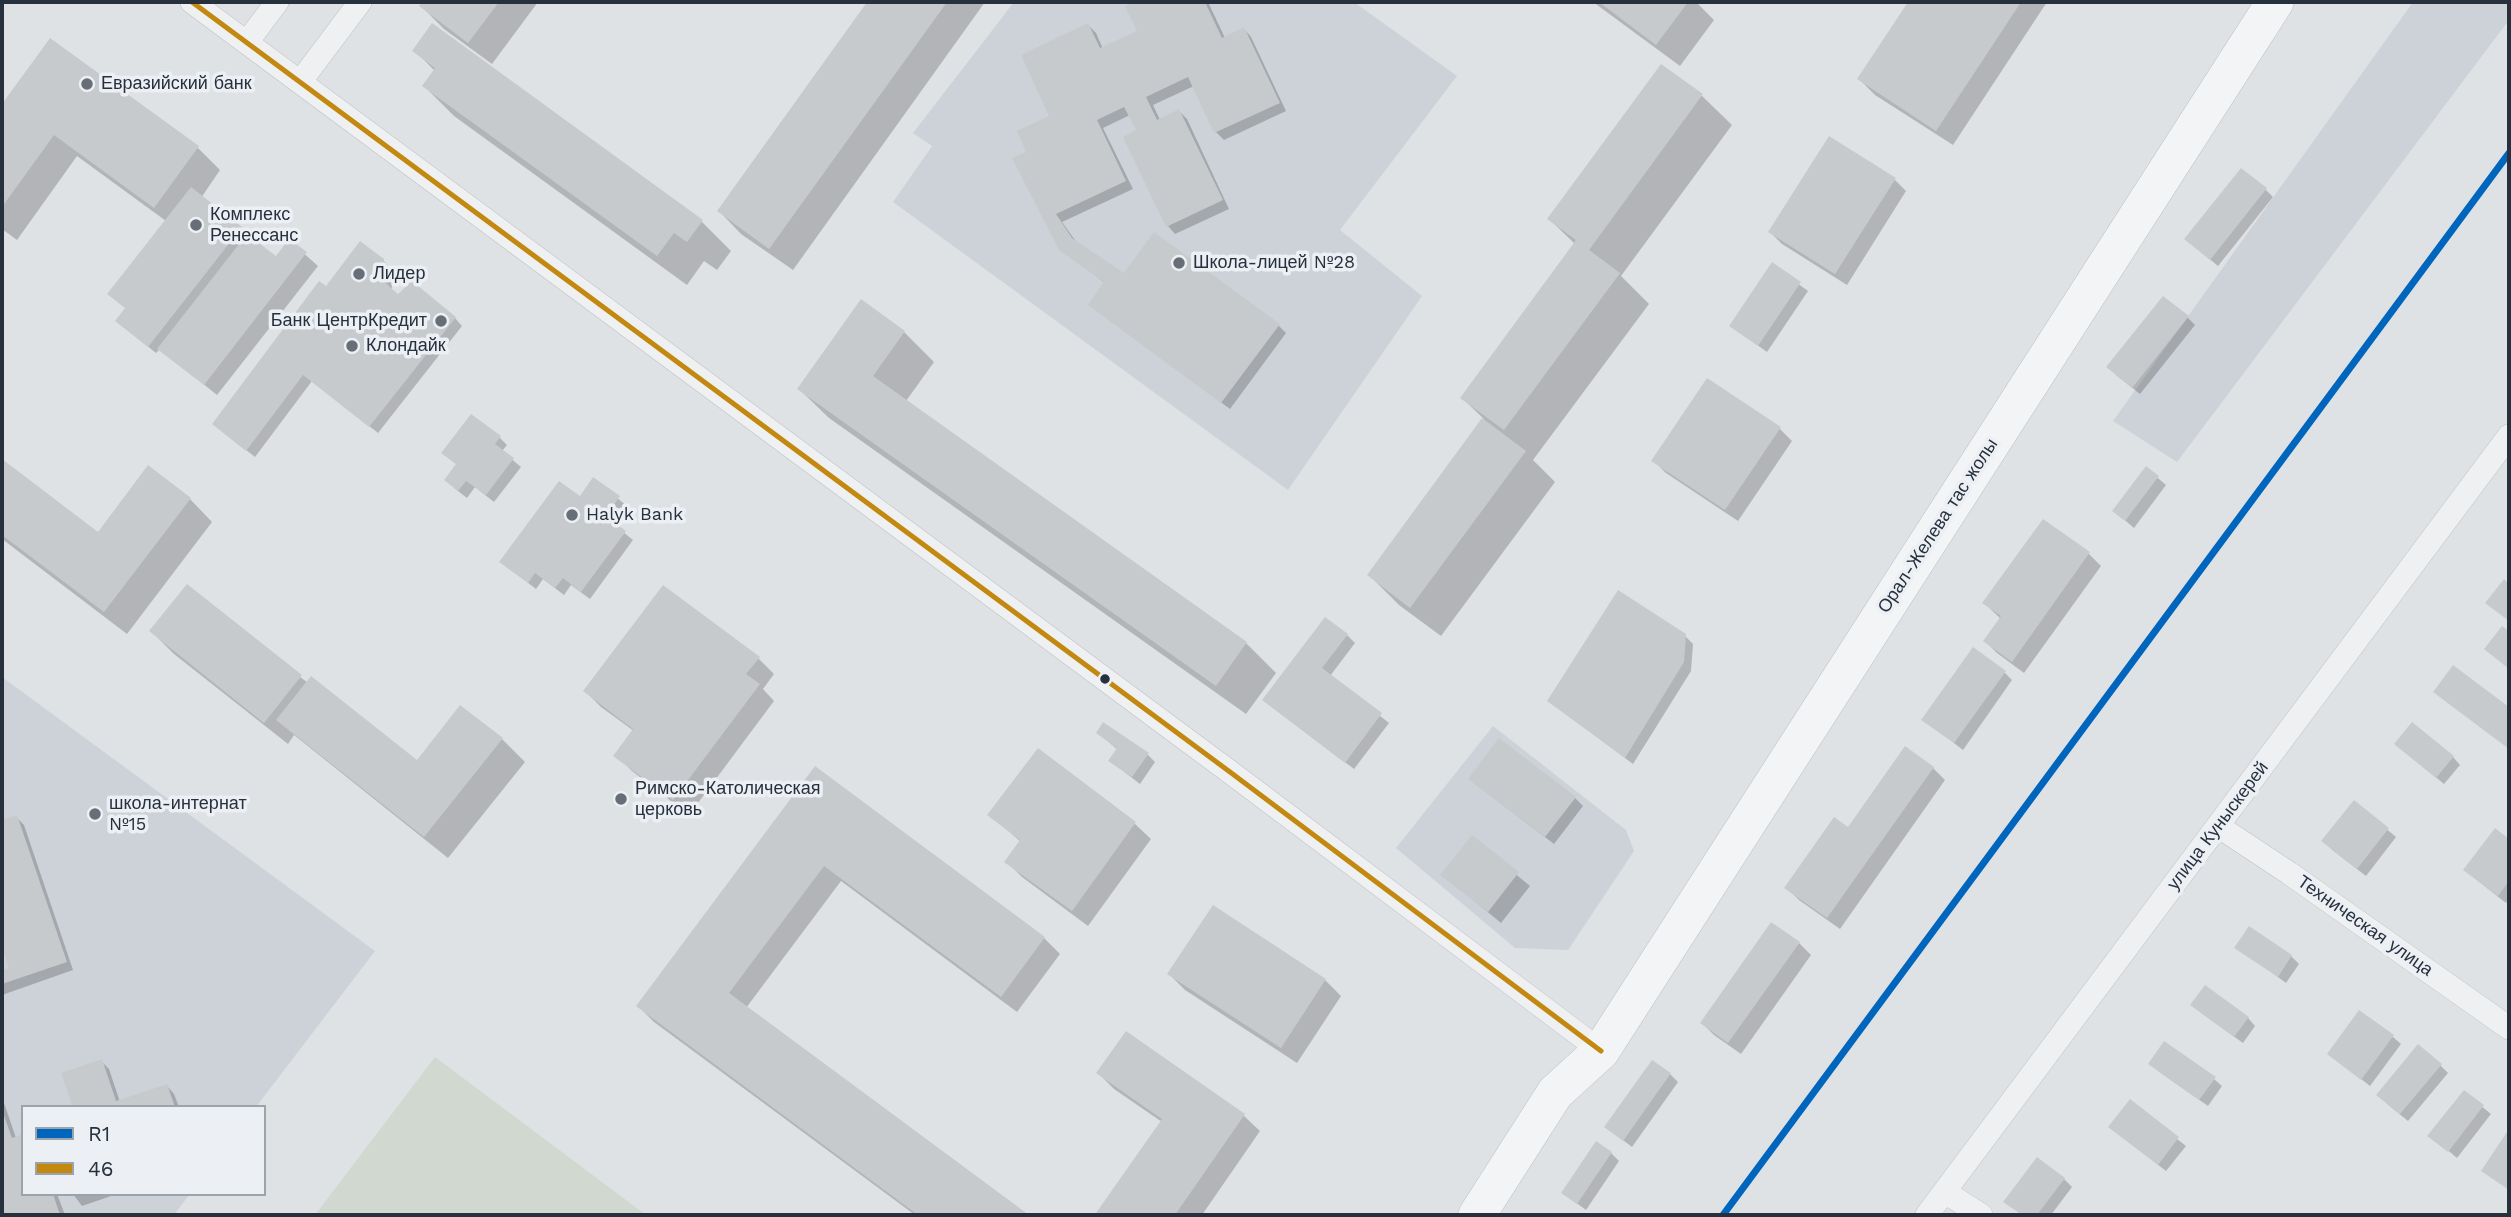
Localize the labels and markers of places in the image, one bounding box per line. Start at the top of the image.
place label: Евразийский банк [101,73,252,95]
marker: Евразийский банк [79,76,95,92]
place label: Комплекс Ренессанс [210,204,298,246]
marker: Комплекс Ренессанс [188,217,204,233]
place label: Школа-лицей №28 [1193,252,1355,274]
marker: Школа-лицей №28 [1171,255,1187,271]
place label: Лидер [373,263,425,285]
marker: Лидер [351,266,367,282]
place label: Банк ЦентрКредит [271,310,427,332]
marker: Банк ЦентрКредит [433,313,449,329]
place label: Клондайк [366,335,446,357]
marker: Клондайк [344,338,360,354]
place label: Halyk Bank [586,504,683,526]
marker: Halyk Bank [564,507,580,523]
unlabelled marker [1098,672,1112,686]
place label: Римско-Католическая церковь [635,778,820,820]
marker: Римско-Католическая церковь [613,791,629,807]
place label: школа-интернат №15 [109,793,247,836]
marker: школа-интернат №15 [87,806,103,822]

